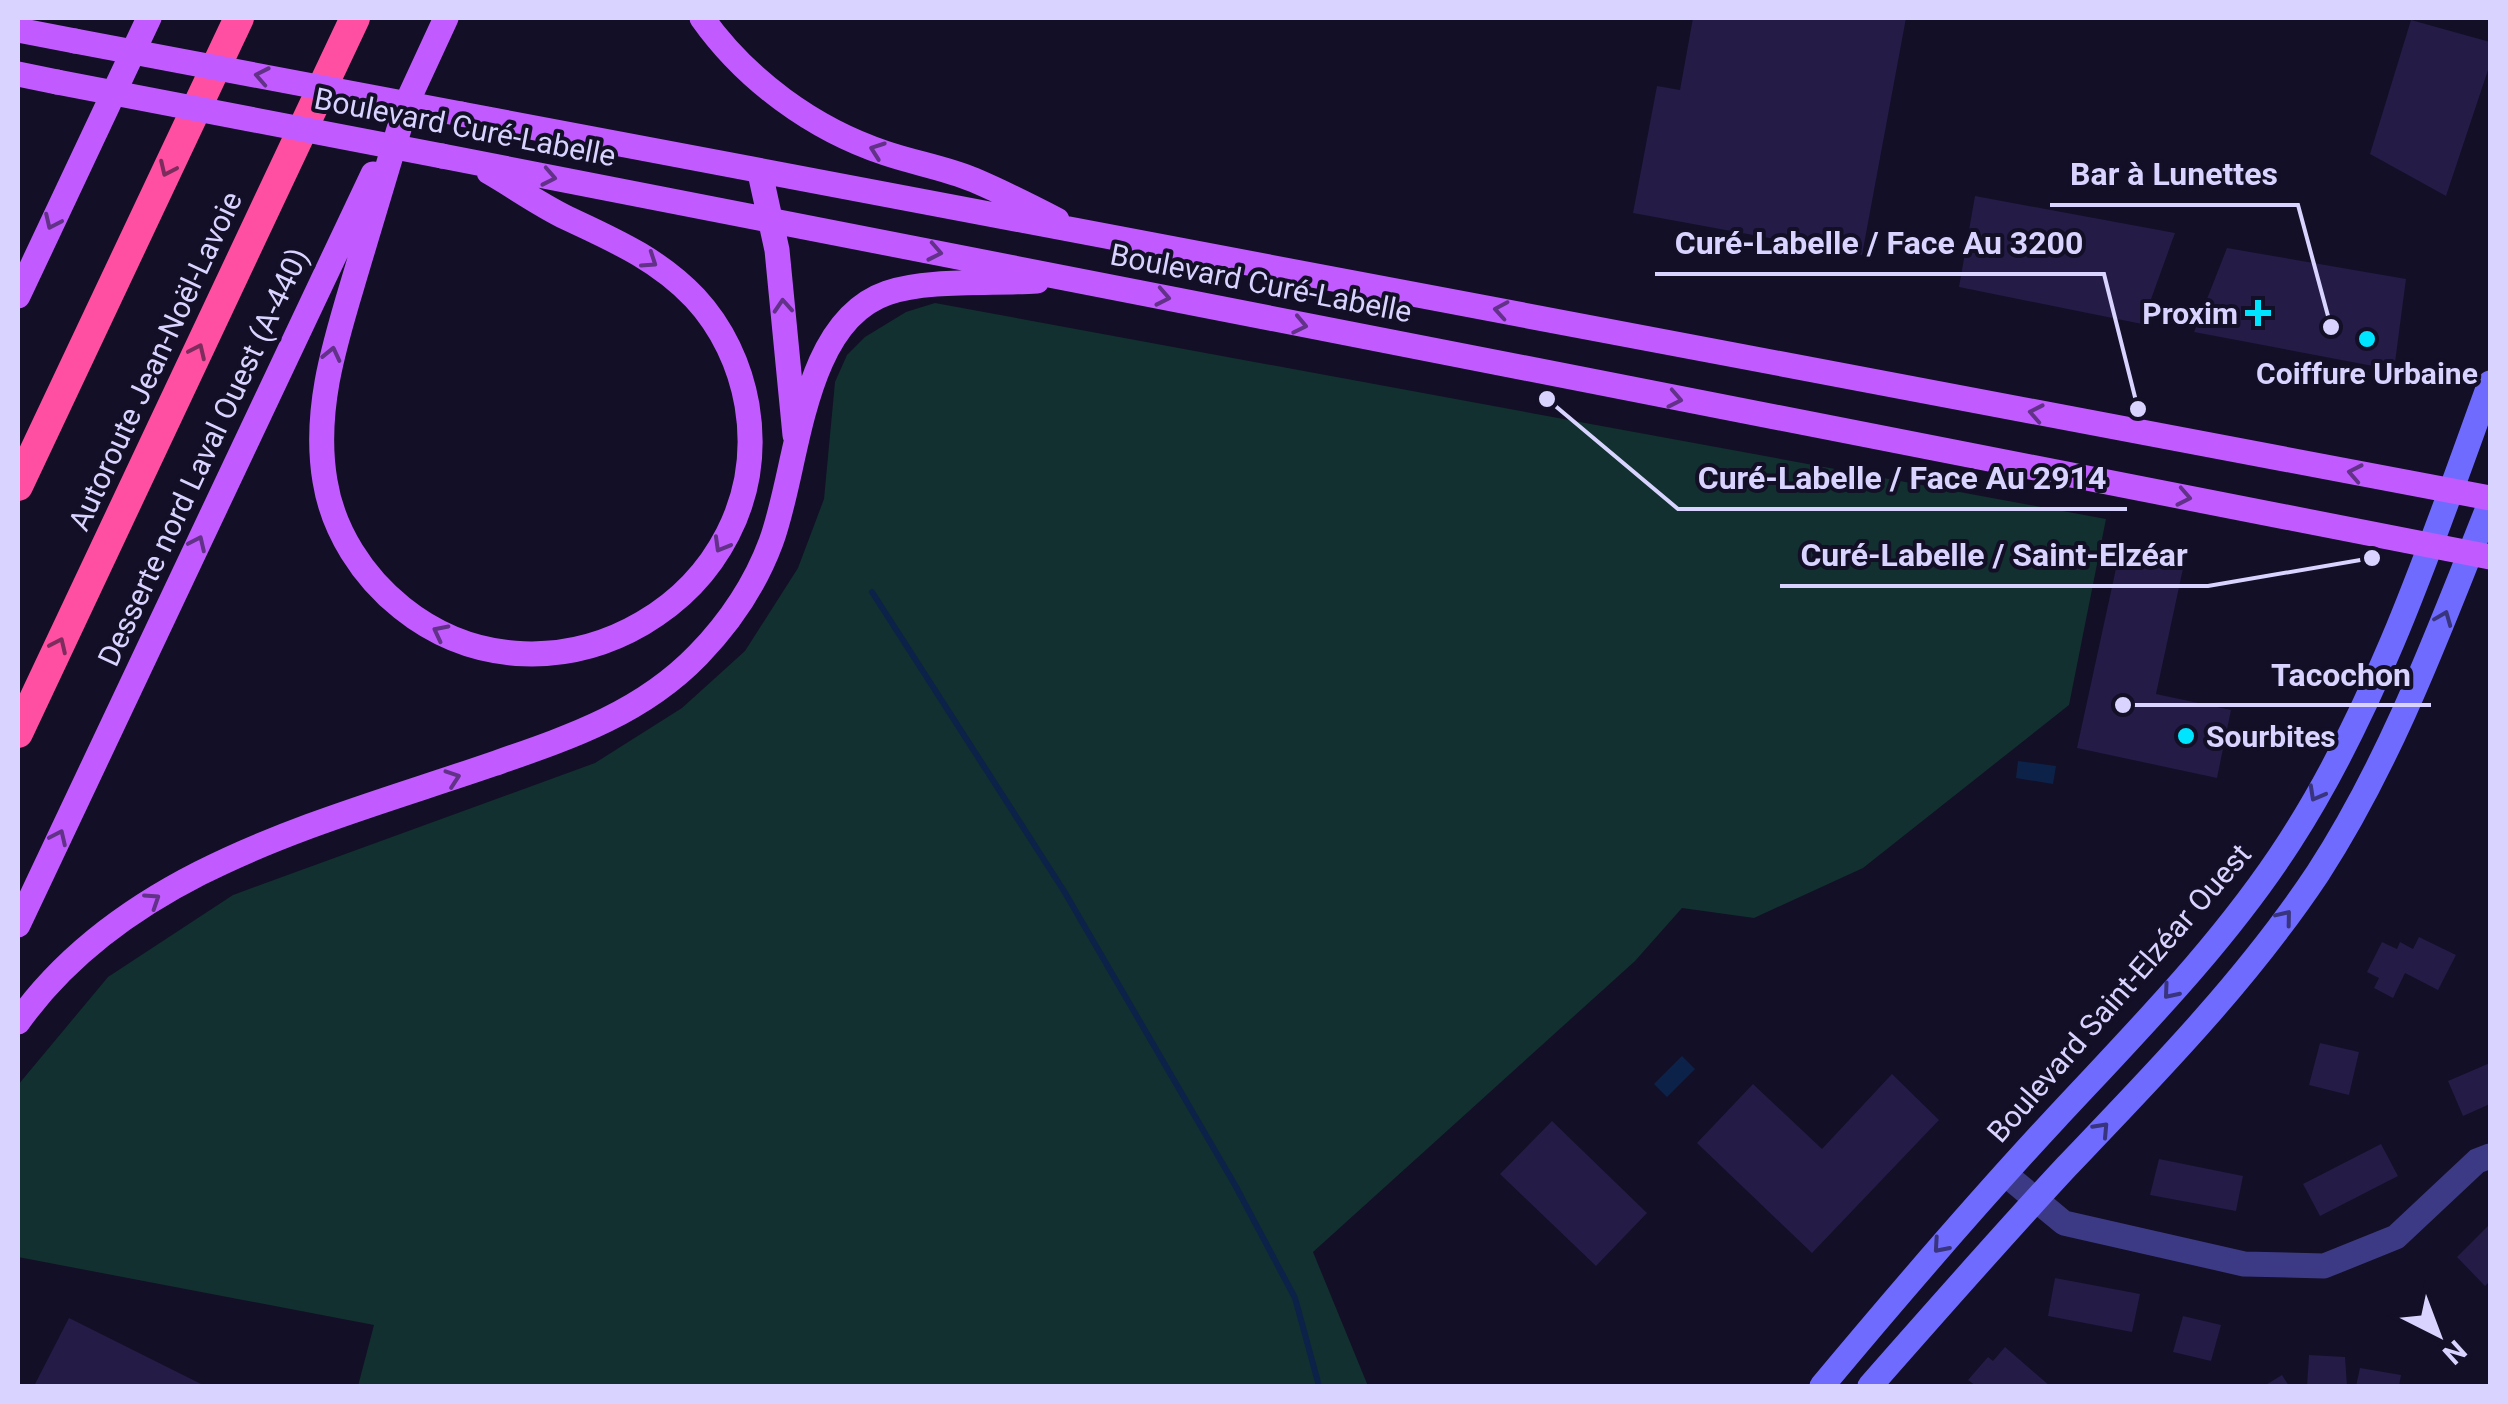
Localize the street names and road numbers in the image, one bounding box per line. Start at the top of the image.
street label: Boulevard Curé-Labelle [311,81,619,173]
street label: Autoroute Jean-Noël-Lavoie [61,186,249,536]
street label: Boulevard Curé-Labelle [1107,237,1415,329]
street label: Desserte nord Laval Ouest (A-440) [91,242,315,672]
street label: Boulevard Saint-Elzéar Ouest [1980,837,2258,1149]

